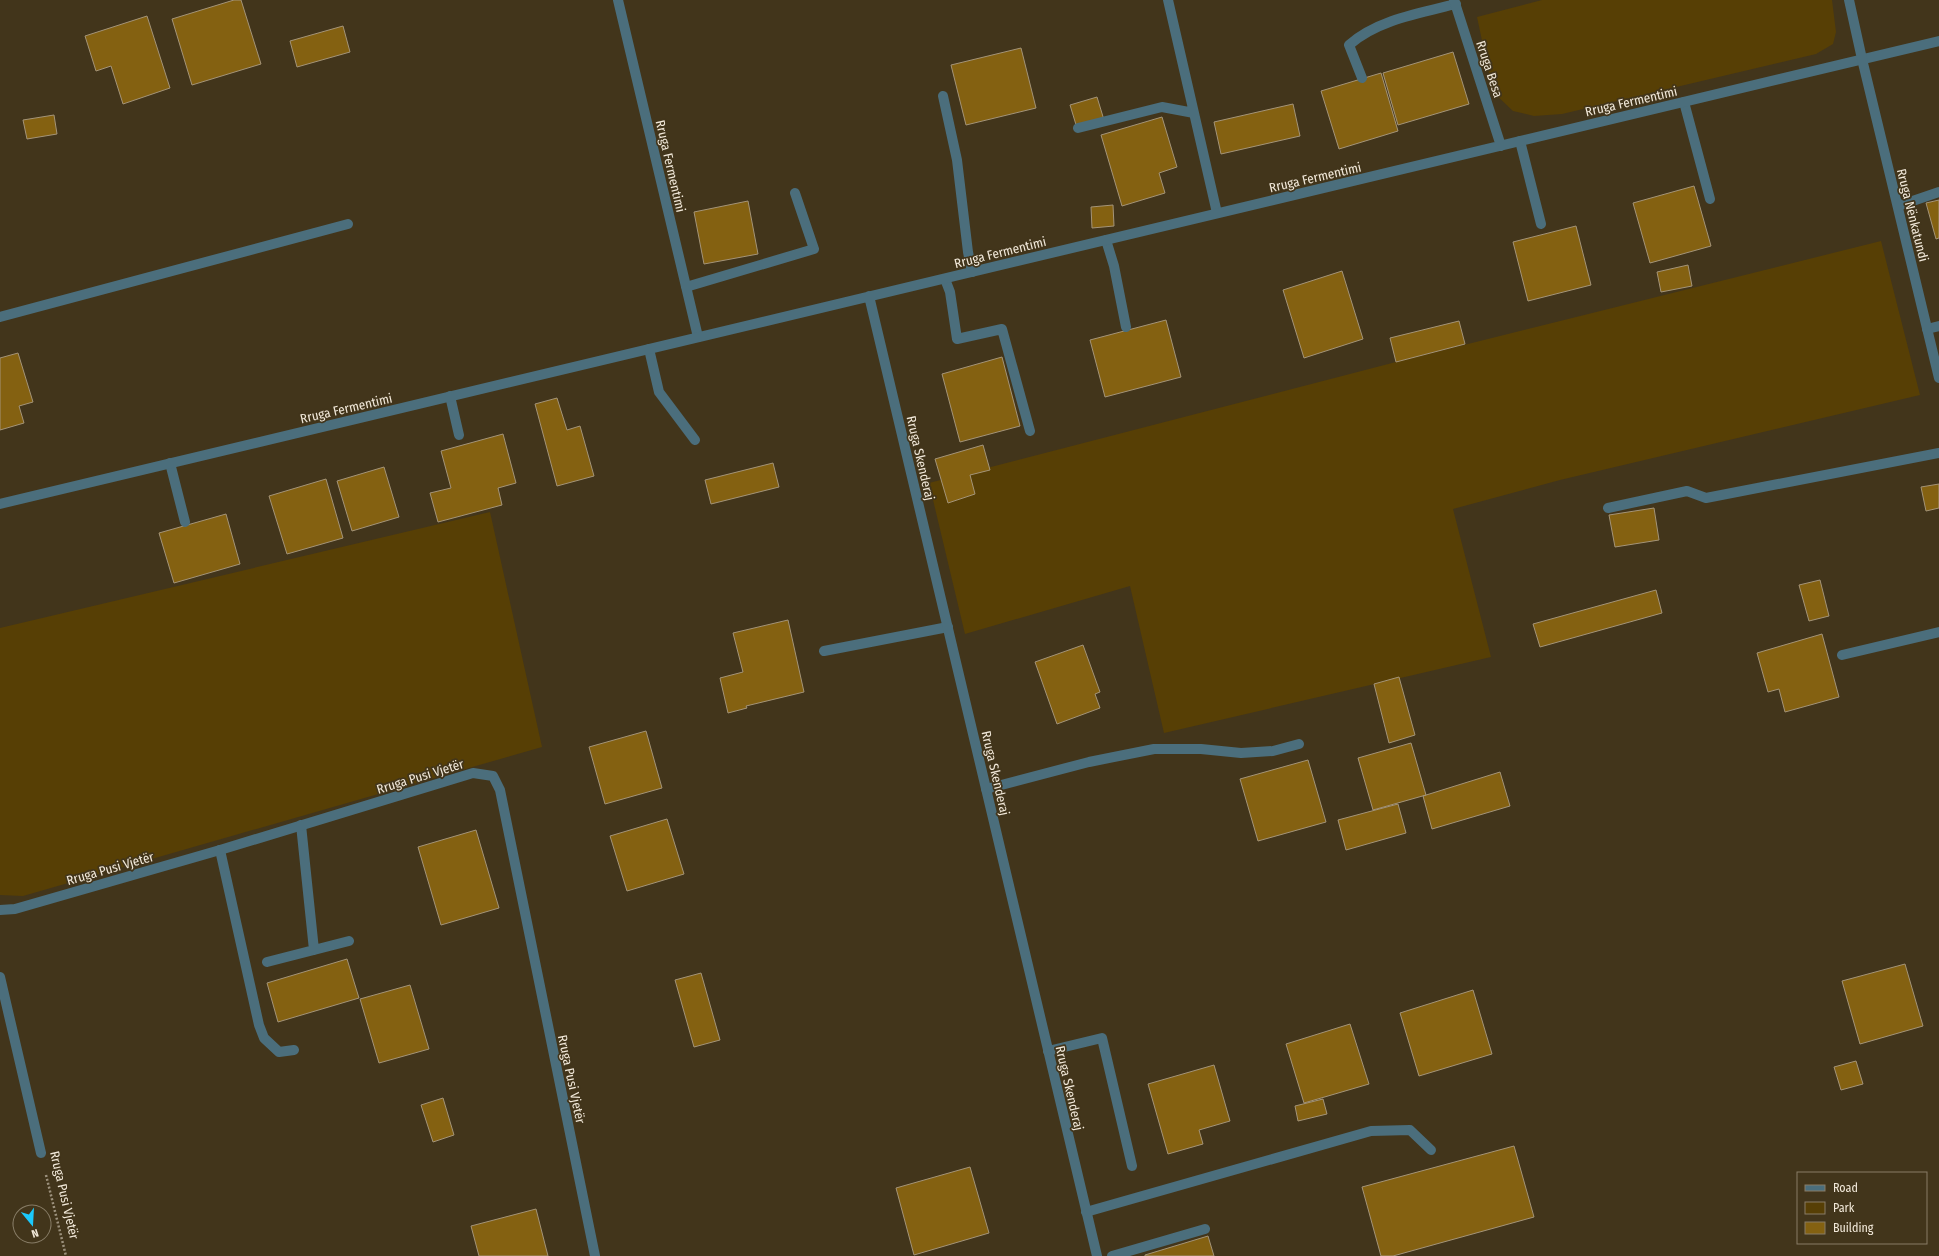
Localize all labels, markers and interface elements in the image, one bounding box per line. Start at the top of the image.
street label: Rruga Besa [1473,39,1506,100]
street label: Rruga Fermentimi [1584,84,1679,119]
street label: Rruga Fermentimi [653,119,688,214]
street label: Rruga Fermentimi [1268,160,1363,195]
street label: Rruga Nënkatundi [1894,167,1931,263]
street label: Rruga Fermentimi [953,234,1048,271]
street label: Rruga Fermentimi [299,391,394,426]
street label: Rruga Skenderaj [903,414,938,502]
street label: Rruga Skenderaj [978,729,1013,817]
street label: Rruga Pusi Vjetër [375,756,466,797]
street label: Rruga Pusi Vjetër [65,849,156,888]
street label: Rruga Pusi Vjetër [555,1033,588,1125]
street label: Rruga Skenderaj [1052,1044,1087,1132]
street label: Rruga Pusi Vjetër [47,1150,82,1241]
legend [1797,1172,1927,1244]
text: Road [1833,1181,1858,1195]
text: Park [1833,1201,1855,1215]
north arrow [12,1204,52,1244]
text: Building [1833,1221,1874,1235]
text: N [30,1226,40,1240]

